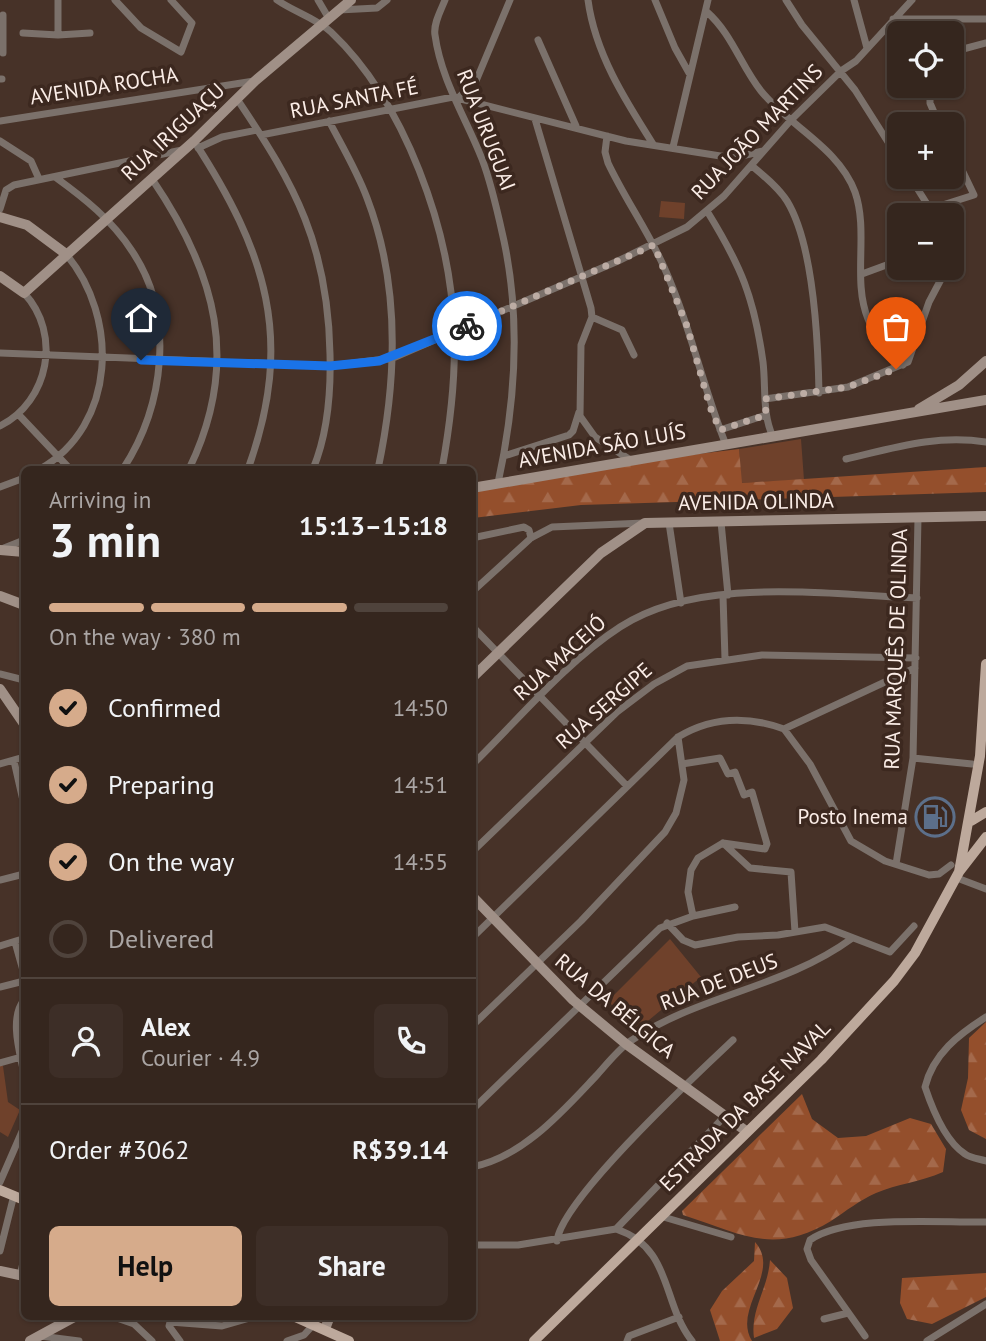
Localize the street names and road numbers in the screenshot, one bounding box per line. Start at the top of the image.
street label: RUA JOÃO MARTINS [685,58,828,205]
street label: AVENIDA ROCHA [28,60,180,111]
street label: RUA URUGUAI [451,65,522,194]
street label: RUA SANTA FÉ [287,73,420,124]
street label: RUA IRIGUAÇU [115,77,230,186]
street label: AVENIDA SÃO LUÍS [516,417,688,474]
street label: AVENIDA OLINDA [678,487,835,516]
street label: RUA MARQUÊS DE OLINDA [878,527,913,770]
street label: RUA MACEIÓ [508,609,612,706]
street label: RUA SERGIPE [550,656,657,755]
street label: RUA DA BÉLGICA [550,947,682,1064]
street label: RUA DE DEUS [656,947,781,1016]
street label: ESTRADA DA BASE NAVAL [653,1014,836,1197]

